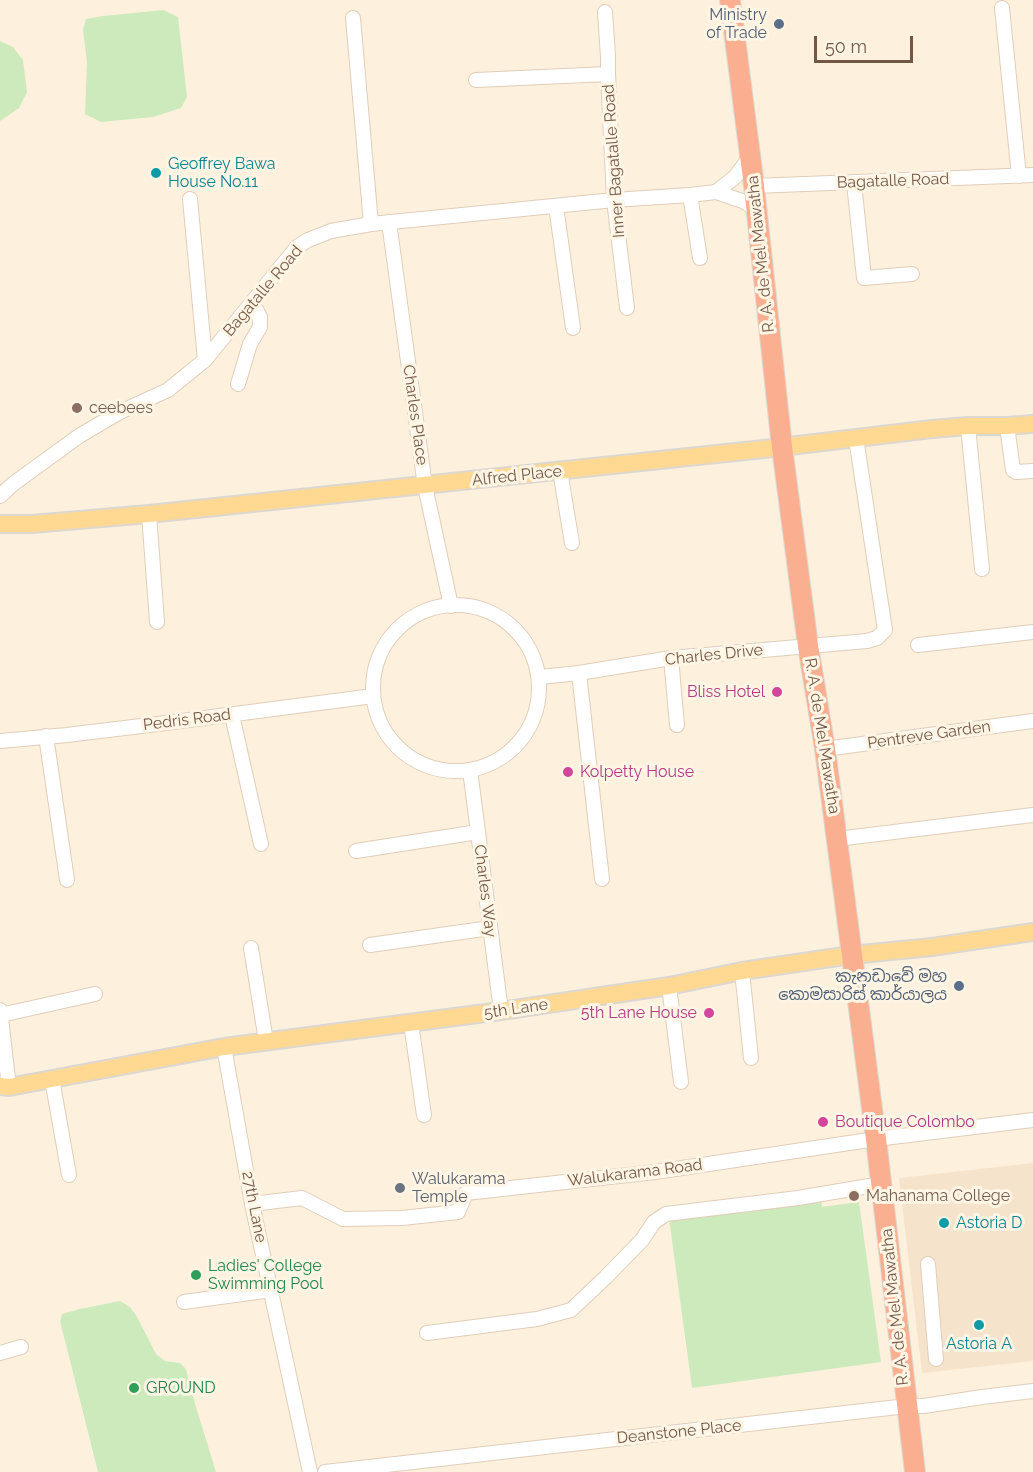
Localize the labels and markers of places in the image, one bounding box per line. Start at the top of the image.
place label: Ministry of Trade [706,5,767,43]
marker: Ministry of Trade [772,17,786,31]
place label: Geoffrey Bawa House No.11 [168,154,275,192]
marker: Geoffrey Bawa House No.11 [149,166,163,180]
place label: ceebees [89,398,153,418]
marker: ceebees [70,401,84,415]
place label: Bliss Hotel [687,682,765,702]
marker: Bliss Hotel [770,685,784,699]
place label: Kolpetty House [580,762,694,782]
marker: Kolpetty House [561,765,575,779]
place label: කැනඩාවේ මහ කොමසාරිස් කාර්යාලය [778,967,947,1005]
marker: කැනඩාවේ මහ කොමසාරිස් කාර්යාලය [952,979,966,993]
place label: 5th Lane House [581,1003,697,1023]
marker: 5th Lane House [702,1006,716,1020]
place label: Boutique Colombo [835,1112,975,1132]
marker: Boutique Colombo [816,1115,830,1129]
place label: Walukarama Temple [412,1169,505,1207]
marker: Walukarama Temple [393,1181,407,1195]
place label: Mahanama College [866,1186,1010,1206]
marker: Mahanama College [847,1189,861,1203]
place label: Astoria D [956,1213,1023,1233]
marker: Astoria D [937,1216,951,1230]
place label: Ladies' College Swimming Pool [208,1256,323,1294]
marker: Ladies' College Swimming Pool [189,1268,203,1282]
marker: Astoria A [972,1318,986,1332]
place label: Astoria A [946,1334,1012,1354]
place label: GROUND [146,1378,216,1398]
marker: GROUND [127,1381,141,1395]

